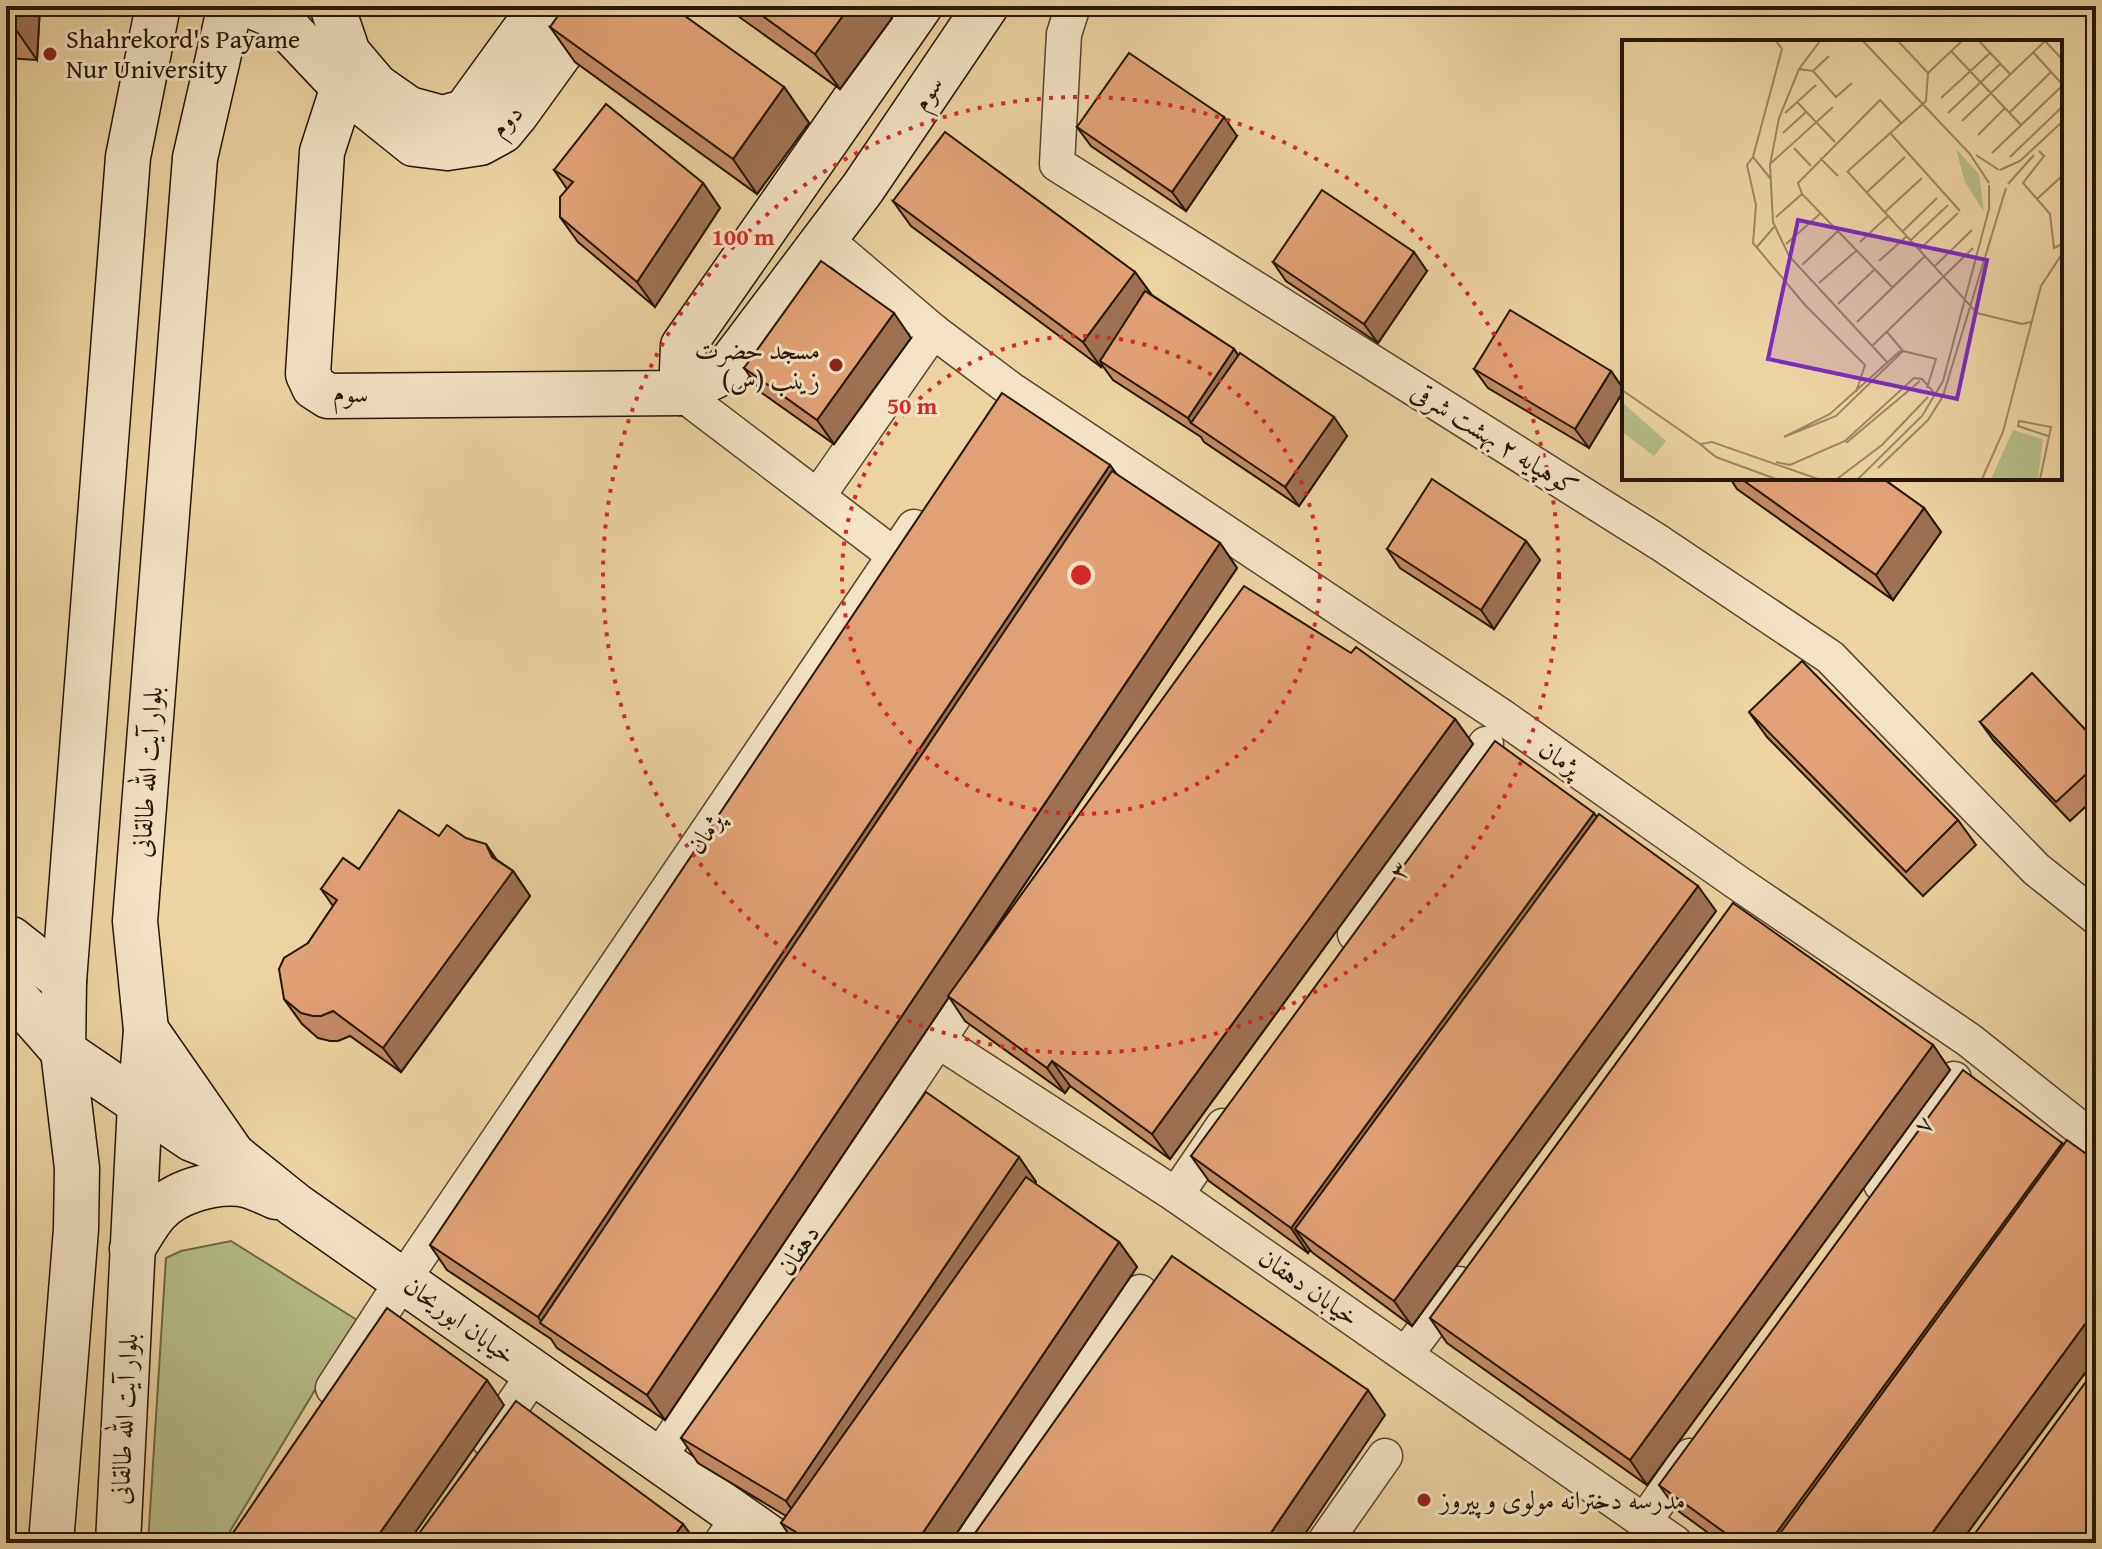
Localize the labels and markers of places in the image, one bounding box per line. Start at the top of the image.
place label: Shahrekord's Payame Nur University [66,19,300,88]
marker: Shahrekord's Payame Nur University [41,45,59,63]
place label: مسجد حضرت زینب (س) [695,330,820,399]
marker: مسجد حضرت زینب (س) [827,356,845,374]
centre of rings [1067,561,1095,589]
place label: مدرسه دخترانه مولوی و پیروز [1437,1480,1685,1519]
marker: مدرسه دخترانه مولوی و پیروز [1415,1491,1433,1509]

